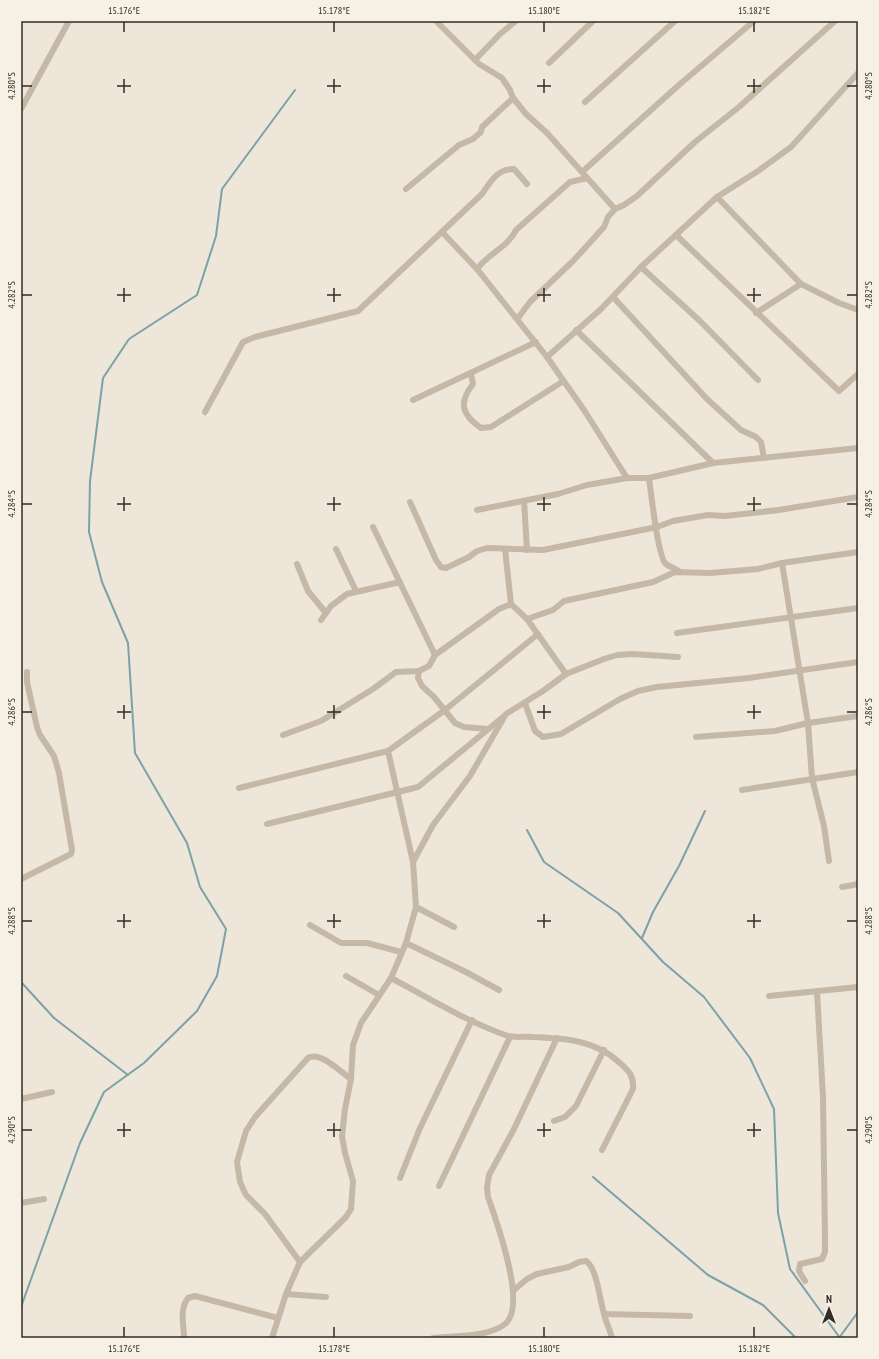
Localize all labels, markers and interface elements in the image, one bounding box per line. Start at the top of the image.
text: 15.176°E [108,4,140,17]
text: 15.178°E [318,4,350,17]
text: 15.180°E [528,4,560,17]
text: 15.182°E [738,4,770,17]
text: 4.280°S [5,72,18,100]
text: 4.280°S [862,72,875,100]
text: 4.282°S [5,281,18,309]
text: 4.282°S [862,281,875,309]
text: 4.284°S [5,490,18,518]
text: 4.284°S [862,490,875,518]
text: 4.286°S [5,698,18,726]
text: 4.286°S [862,698,875,726]
text: 4.288°S [5,907,18,935]
text: 4.288°S [862,907,875,935]
text: 4.290°S [5,1116,18,1144]
text: 4.290°S [862,1116,875,1144]
north arrow [809,1289,849,1329]
text: N [826,1292,832,1306]
text: 15.176°E [108,1342,140,1355]
text: 15.178°E [318,1342,350,1355]
text: 15.180°E [528,1342,560,1355]
text: 15.182°E [738,1342,770,1355]

